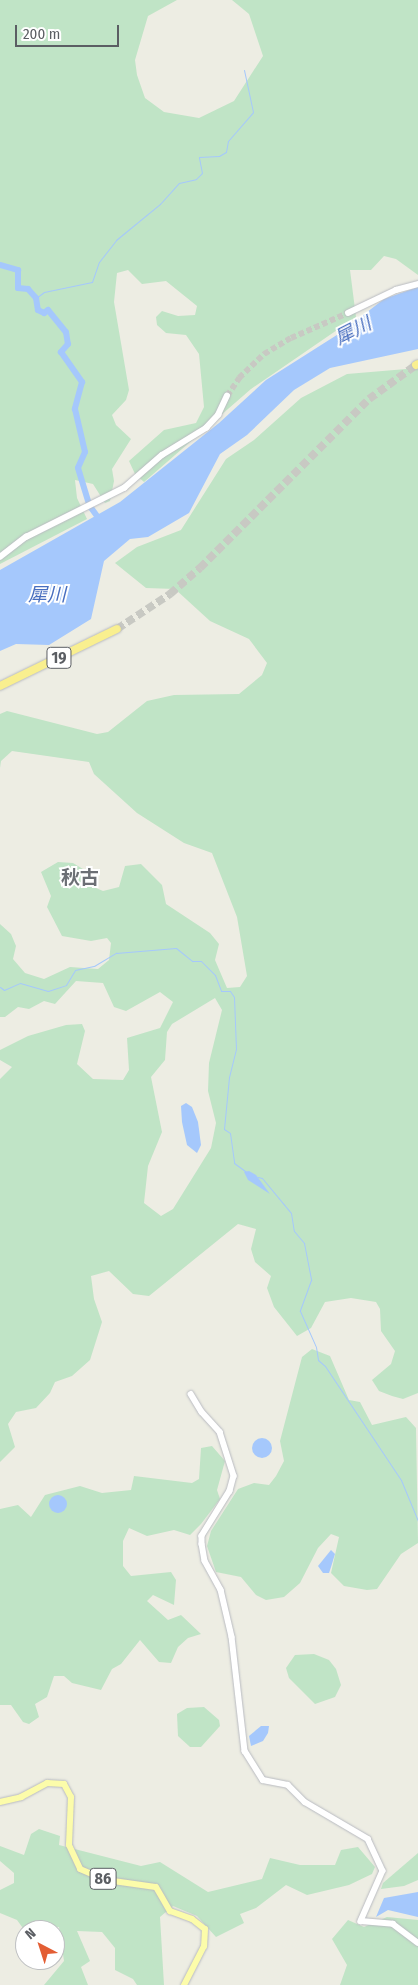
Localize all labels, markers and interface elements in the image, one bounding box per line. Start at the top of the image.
scale bar [18,15,121,47]
text: 200 m [23,25,60,43]
water label: 犀川 [331,312,375,350]
water label: 犀川 [28,584,66,606]
road number: 19 [45,644,73,671]
district label: 秋古 [61,867,99,889]
road number: 86 [89,1866,117,1892]
north arrow [15,1920,65,1970]
text: N [22,1925,39,1943]

